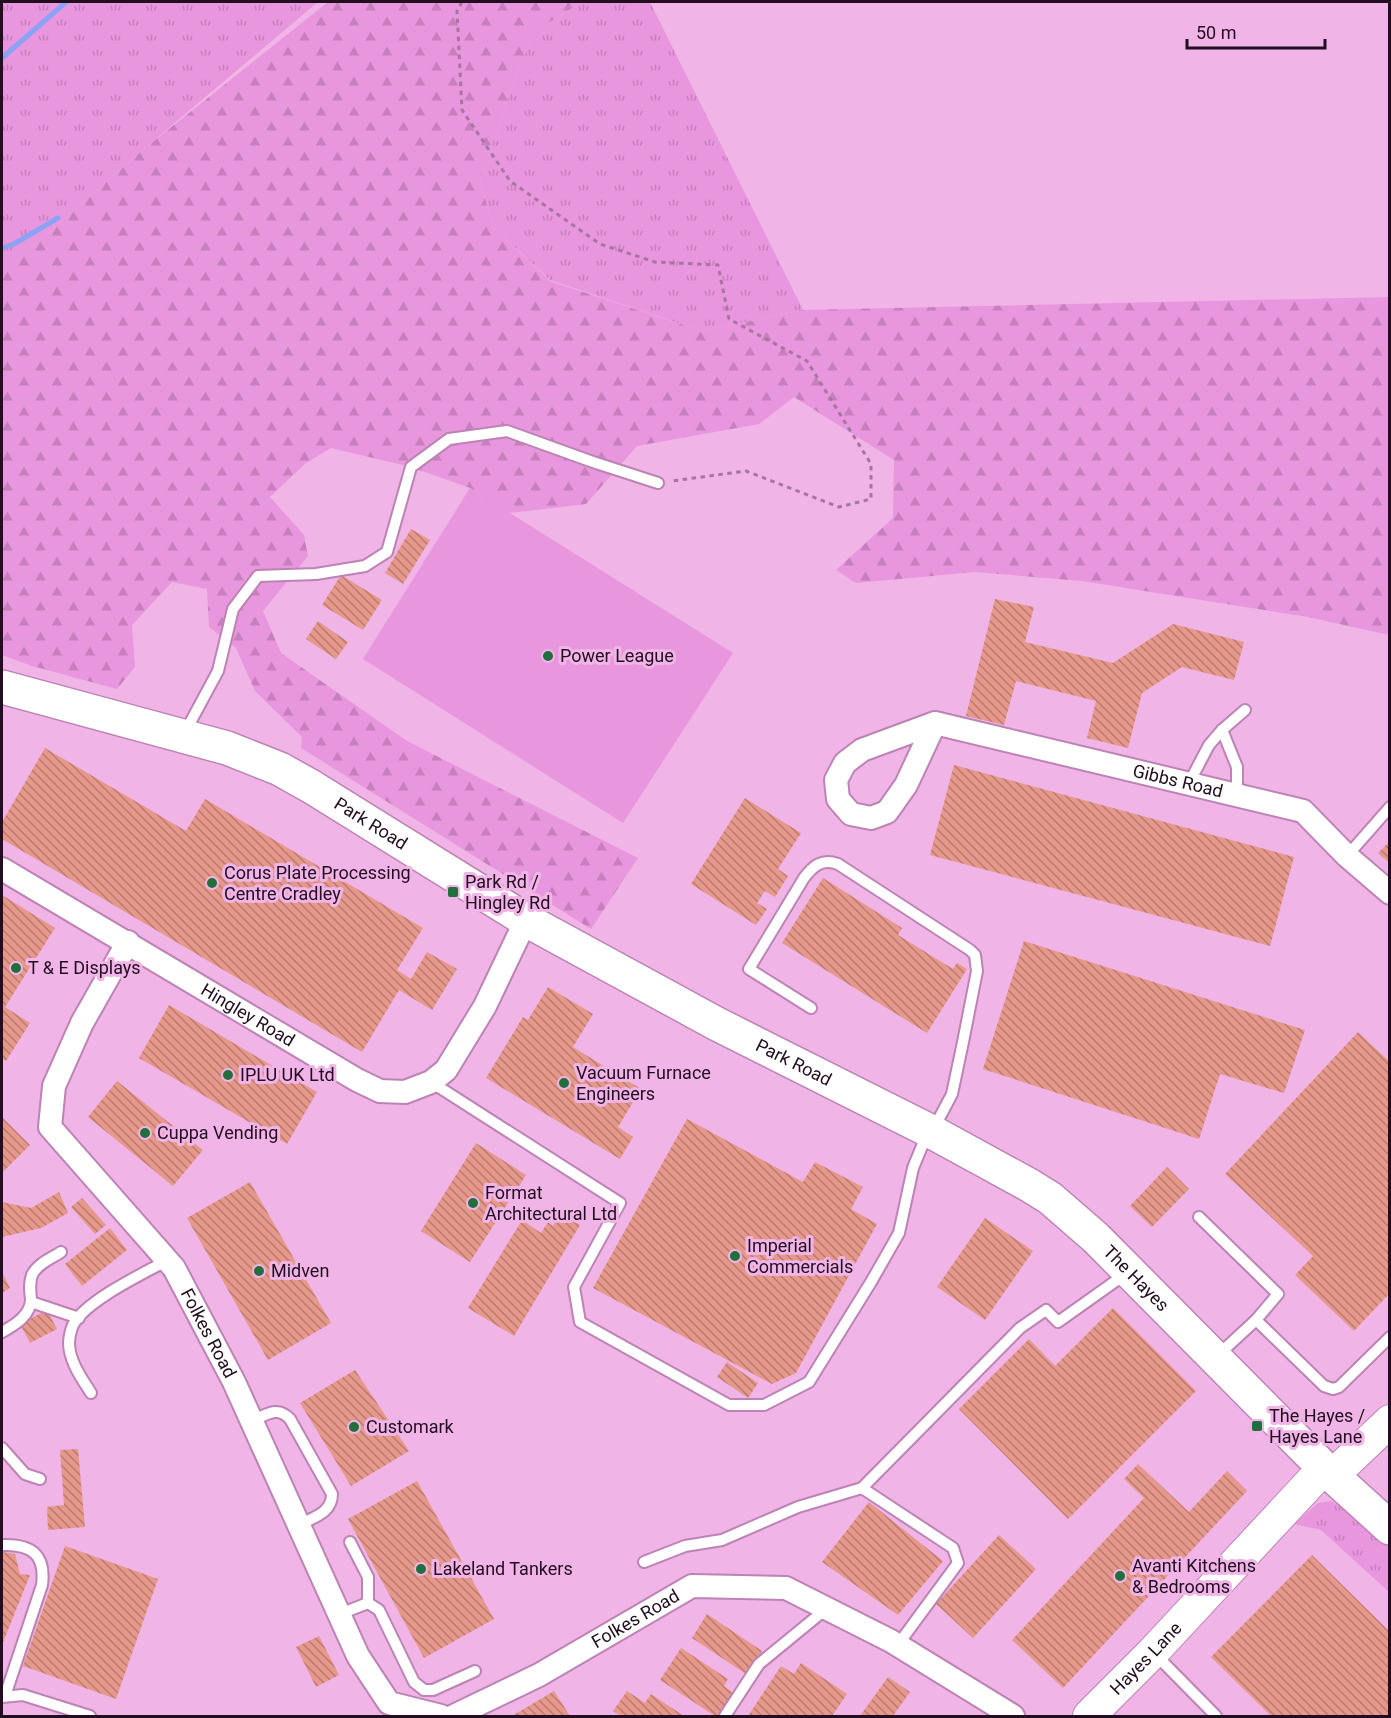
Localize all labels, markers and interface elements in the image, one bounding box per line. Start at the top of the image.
scale bar [1187,12,1325,50]
text: 50 m [1196,22,1236,43]
place label: Power League [560,645,674,666]
marker: Power League [541,649,555,663]
street label: Gibbs Road [1131,760,1225,801]
street label: Park Road [331,792,411,854]
place label: Corus Plate Processing Centre Cradley [224,862,411,904]
place label: Park Rd / Hingley Rd [465,871,550,913]
marker: Corus Plate Processing Centre Cradley [205,876,219,890]
marker: Park Rd / Hingley Rd [446,885,460,899]
place label: T & E Displays [28,957,141,978]
marker: T & E Displays [9,961,23,975]
street label: Hingley Road [197,979,299,1051]
street label: Park Road [752,1034,835,1090]
place label: Vacuum Furnace Engineers [576,1062,711,1104]
place label: IPLU UK Ltd [240,1064,335,1085]
marker: IPLU UK Ltd [221,1068,235,1082]
marker: Vacuum Furnace Engineers [557,1076,571,1090]
place label: Cuppa Vending [157,1122,278,1143]
marker: Cuppa Vending [138,1126,152,1140]
place label: Format Architectural Ltd [485,1182,617,1224]
marker: Format Architectural Ltd [466,1196,480,1210]
place label: Imperial Commercials [747,1235,853,1277]
street label: The Hayes [1099,1241,1174,1315]
marker: Imperial Commercials [728,1249,742,1263]
place label: Midven [271,1260,329,1281]
marker: Midven [252,1264,266,1278]
street label: Folkes Road [177,1285,241,1381]
place label: The Hayes / Hayes Lane [1269,1405,1365,1447]
place label: Customark [366,1416,455,1437]
marker: The Hayes / Hayes Lane [1250,1419,1264,1433]
marker: Customark [347,1420,361,1434]
place label: Avanti Kitchens & Bedrooms [1132,1555,1256,1597]
place label: Lakeland Tankers [433,1558,573,1579]
marker: Lakeland Tankers [414,1562,428,1576]
marker: Avanti Kitchens & Bedrooms [1113,1569,1127,1583]
street label: Folkes Road [588,1585,683,1652]
street label: Hayes Lane [1106,1617,1186,1699]

